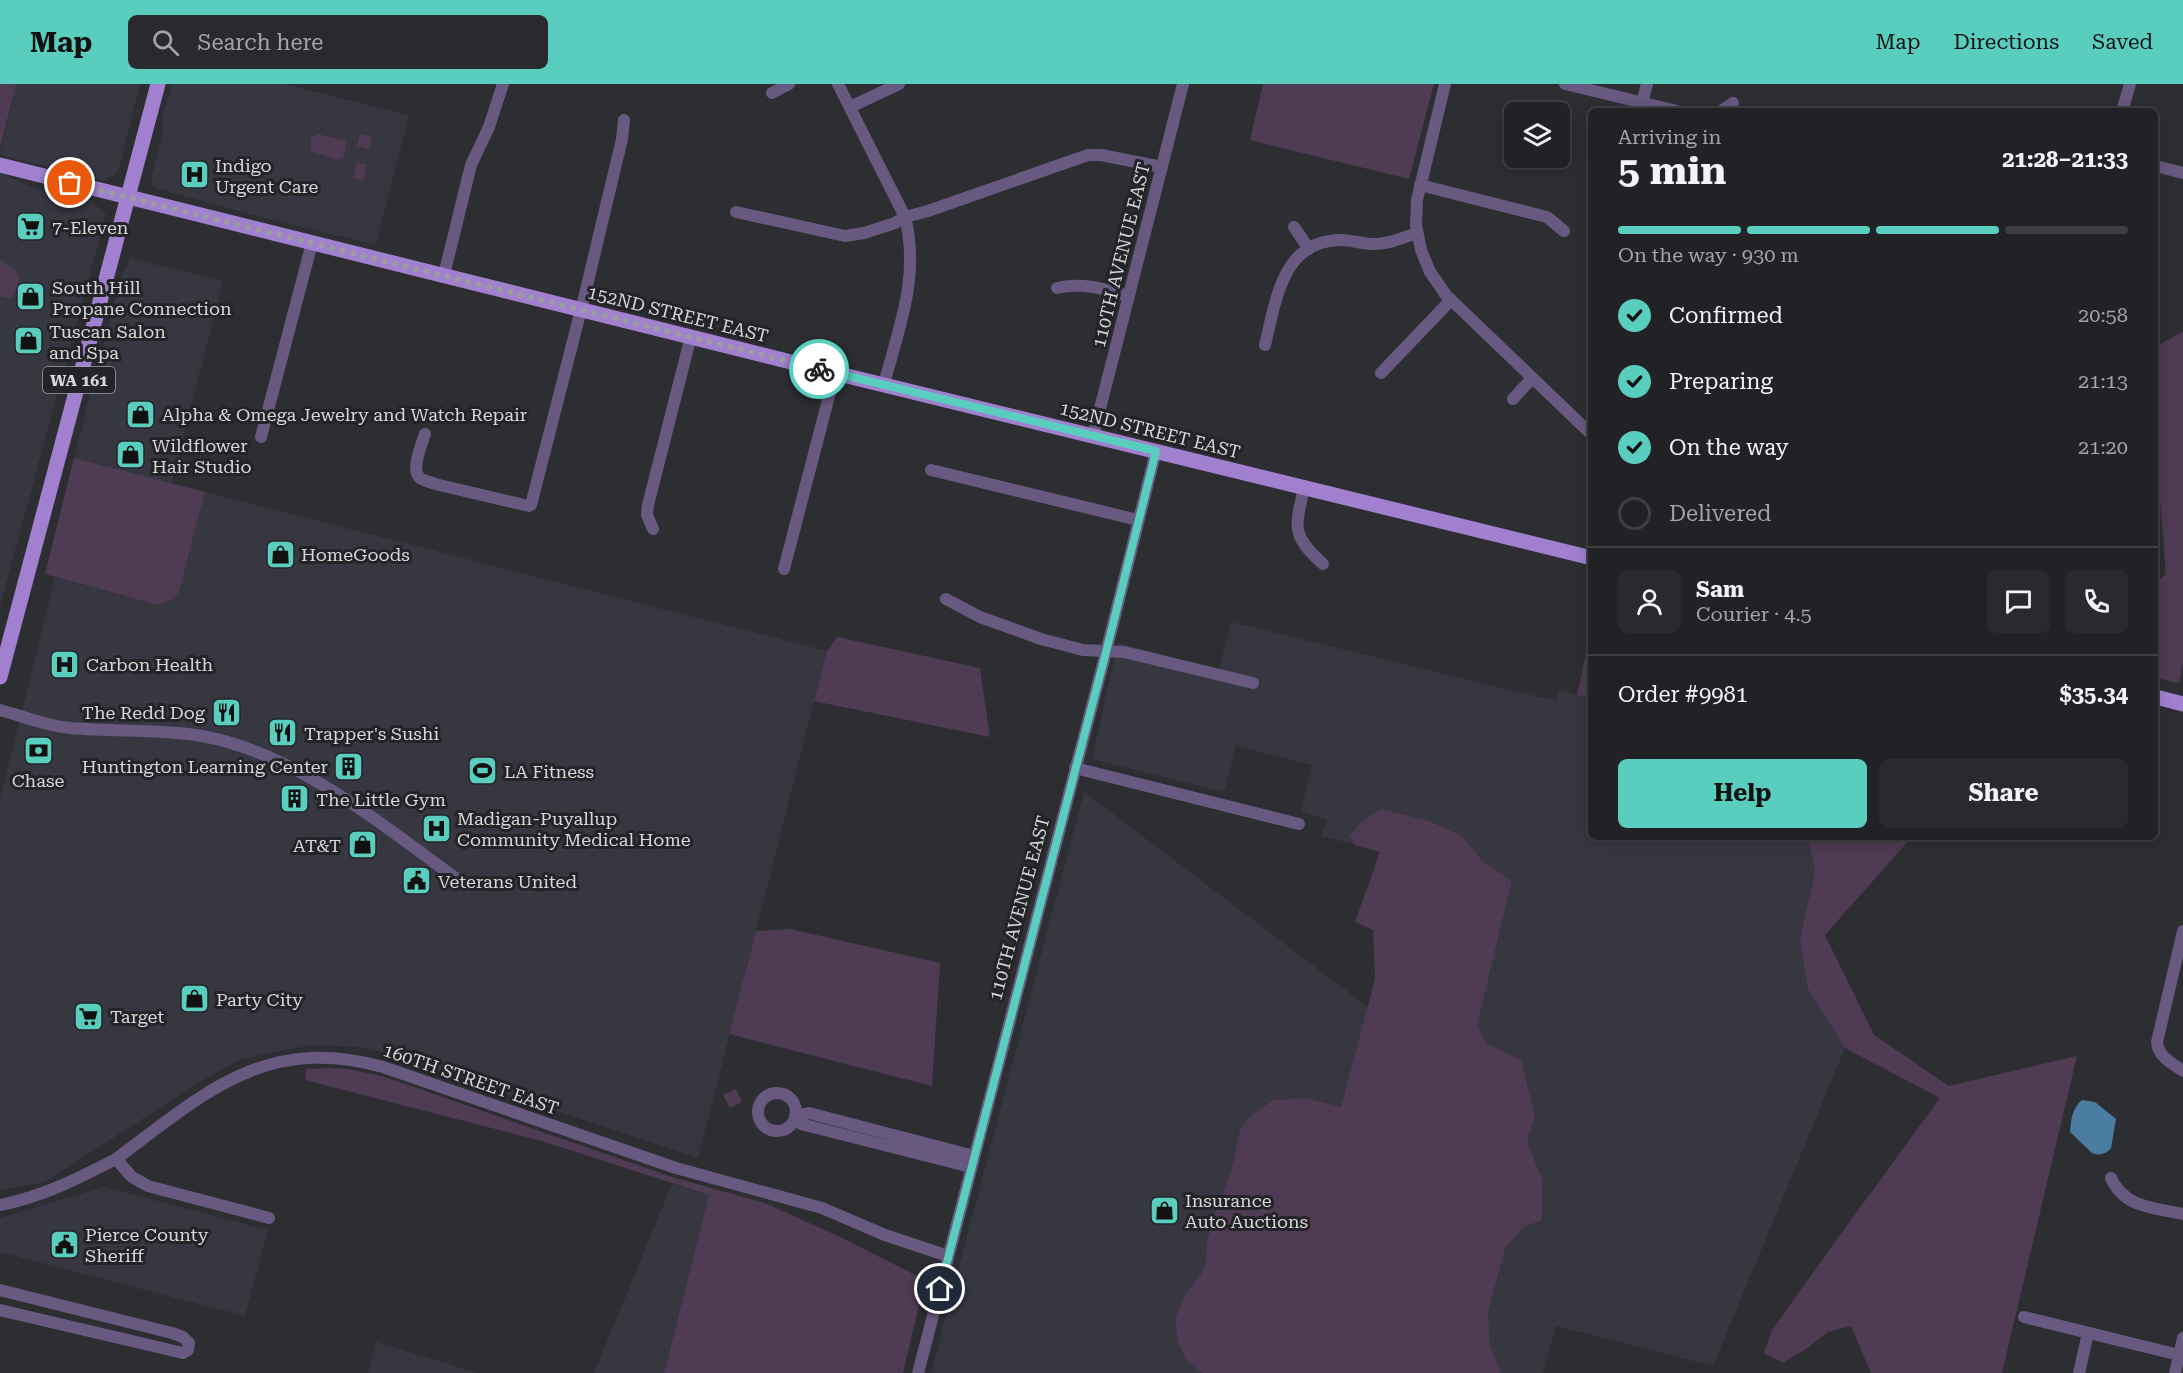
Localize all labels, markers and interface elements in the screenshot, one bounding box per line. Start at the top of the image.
search box [128,15,548,69]
text: Map [30,26,92,59]
icon: search [149,26,182,59]
text: Search here [197,30,323,55]
text: Map [1876,30,1920,54]
text: Directions [1953,30,2059,54]
text: Saved [2092,30,2153,54]
map controls [1504,102,1570,168]
button: layers [1504,102,1570,168]
text: Arriving in [1618,125,1721,149]
text: 21:28–21:33 [2002,147,2128,172]
text: 5 min [1618,148,1726,194]
place label: Indigo Urgent Care [215,155,319,197]
pin [44,157,95,208]
hospital icon: Indigo Urgent Care [178,159,210,191]
street label: 110TH AVENUE EAST [1088,160,1154,350]
icon: bag [53,166,86,199]
supermarket icon: 7-Eleven [15,211,47,243]
place label: 7-Eleven [52,217,129,238]
text: On the way · 930 m [1618,243,1799,267]
place label: South Hill Propane Connection [52,277,232,319]
shop icon: South Hill Propane Connection [15,281,47,313]
street label: 152ND STREET EAST [585,281,771,347]
icon: check [1618,299,1651,332]
text: Confirmed [1669,303,1783,328]
text: 20:58 [2078,303,2128,327]
place label: Tuscan Salon and Spa [49,321,166,363]
shop icon: Tuscan Salon and Spa [12,325,44,357]
courier [789,339,849,399]
icon: bike [803,353,836,386]
icon: check [1618,365,1651,398]
road number: WA 161 [43,367,115,393]
text: Preparing [1669,369,1773,394]
text: 21:13 [2078,369,2128,393]
street label: 152ND STREET EAST [1057,397,1243,463]
shop icon: Alpha & Omega Jewelry and Watch Repair [125,398,157,430]
place label: Alpha & Omega Jewelry and Watch Repair [162,404,527,425]
icon: check [1618,431,1651,464]
place label: Wildflower Hair Studio [152,435,252,477]
text: On the way [1669,435,1789,460]
text: 21:20 [2078,435,2128,459]
shop icon: Wildflower Hair Studio [115,439,147,471]
text: Delivered [1669,501,1771,526]
shop icon: HomeGoods [264,538,296,570]
place label: HomeGoods [301,544,410,565]
button: person [1618,570,1681,633]
button: chat [1987,570,2050,633]
button: phone [2065,570,2128,633]
text: Sam [1696,577,1744,602]
text: Courier · 4.5 [1696,602,1812,626]
hospital icon: Carbon Health [49,648,81,680]
place label: Carbon Health [86,654,214,675]
text: Order #9981 [1618,682,1748,707]
text: $35.34 [2059,682,2128,707]
restaurant icon: The Redd Dog [210,696,242,728]
place label: The Redd Dog [82,702,206,723]
restaurant icon: Trapper's Sushi [267,717,299,749]
place label: Trapper's Sushi [304,723,439,744]
bank icon: Chase [22,735,54,767]
building icon: Huntington Learning Center [333,750,365,782]
sports icon: LA Fitness [467,755,499,787]
place label: Huntington Learning Center [82,756,328,777]
button: Help [1618,759,1867,828]
button: Share [1879,759,2128,828]
place label: LA Fitness [504,761,594,782]
place label: Chase [12,770,64,791]
building icon: The Little Gym [279,783,311,815]
place label: The Little Gym [316,789,446,810]
place label: Madigan-Puyallup Community Medical Home [457,808,691,850]
hospital icon: Madigan-Puyallup Community Medical Home [420,812,452,844]
street label: 110TH AVENUE EAST [984,814,1054,1002]
shop icon: AT&T [346,829,378,861]
place label: AT&T [293,835,341,856]
public building icon: Veterans United [401,865,433,897]
place label: Veterans United [438,871,578,892]
shop icon: Party City [179,983,211,1015]
place label: Party City [216,989,303,1010]
supermarket icon: Target [73,1000,105,1032]
place label: Target [110,1006,164,1027]
street label: 160TH STREET EAST [380,1039,562,1119]
place label: Insurance Auto Auctions [1185,1190,1308,1232]
shop icon: Insurance Auto Auctions [1148,1194,1180,1226]
place label: Pierce County Sheriff [85,1224,209,1266]
public building icon: Pierce County Sheriff [48,1228,80,1260]
pin [914,1263,965,1314]
icon: home [923,1272,956,1305]

